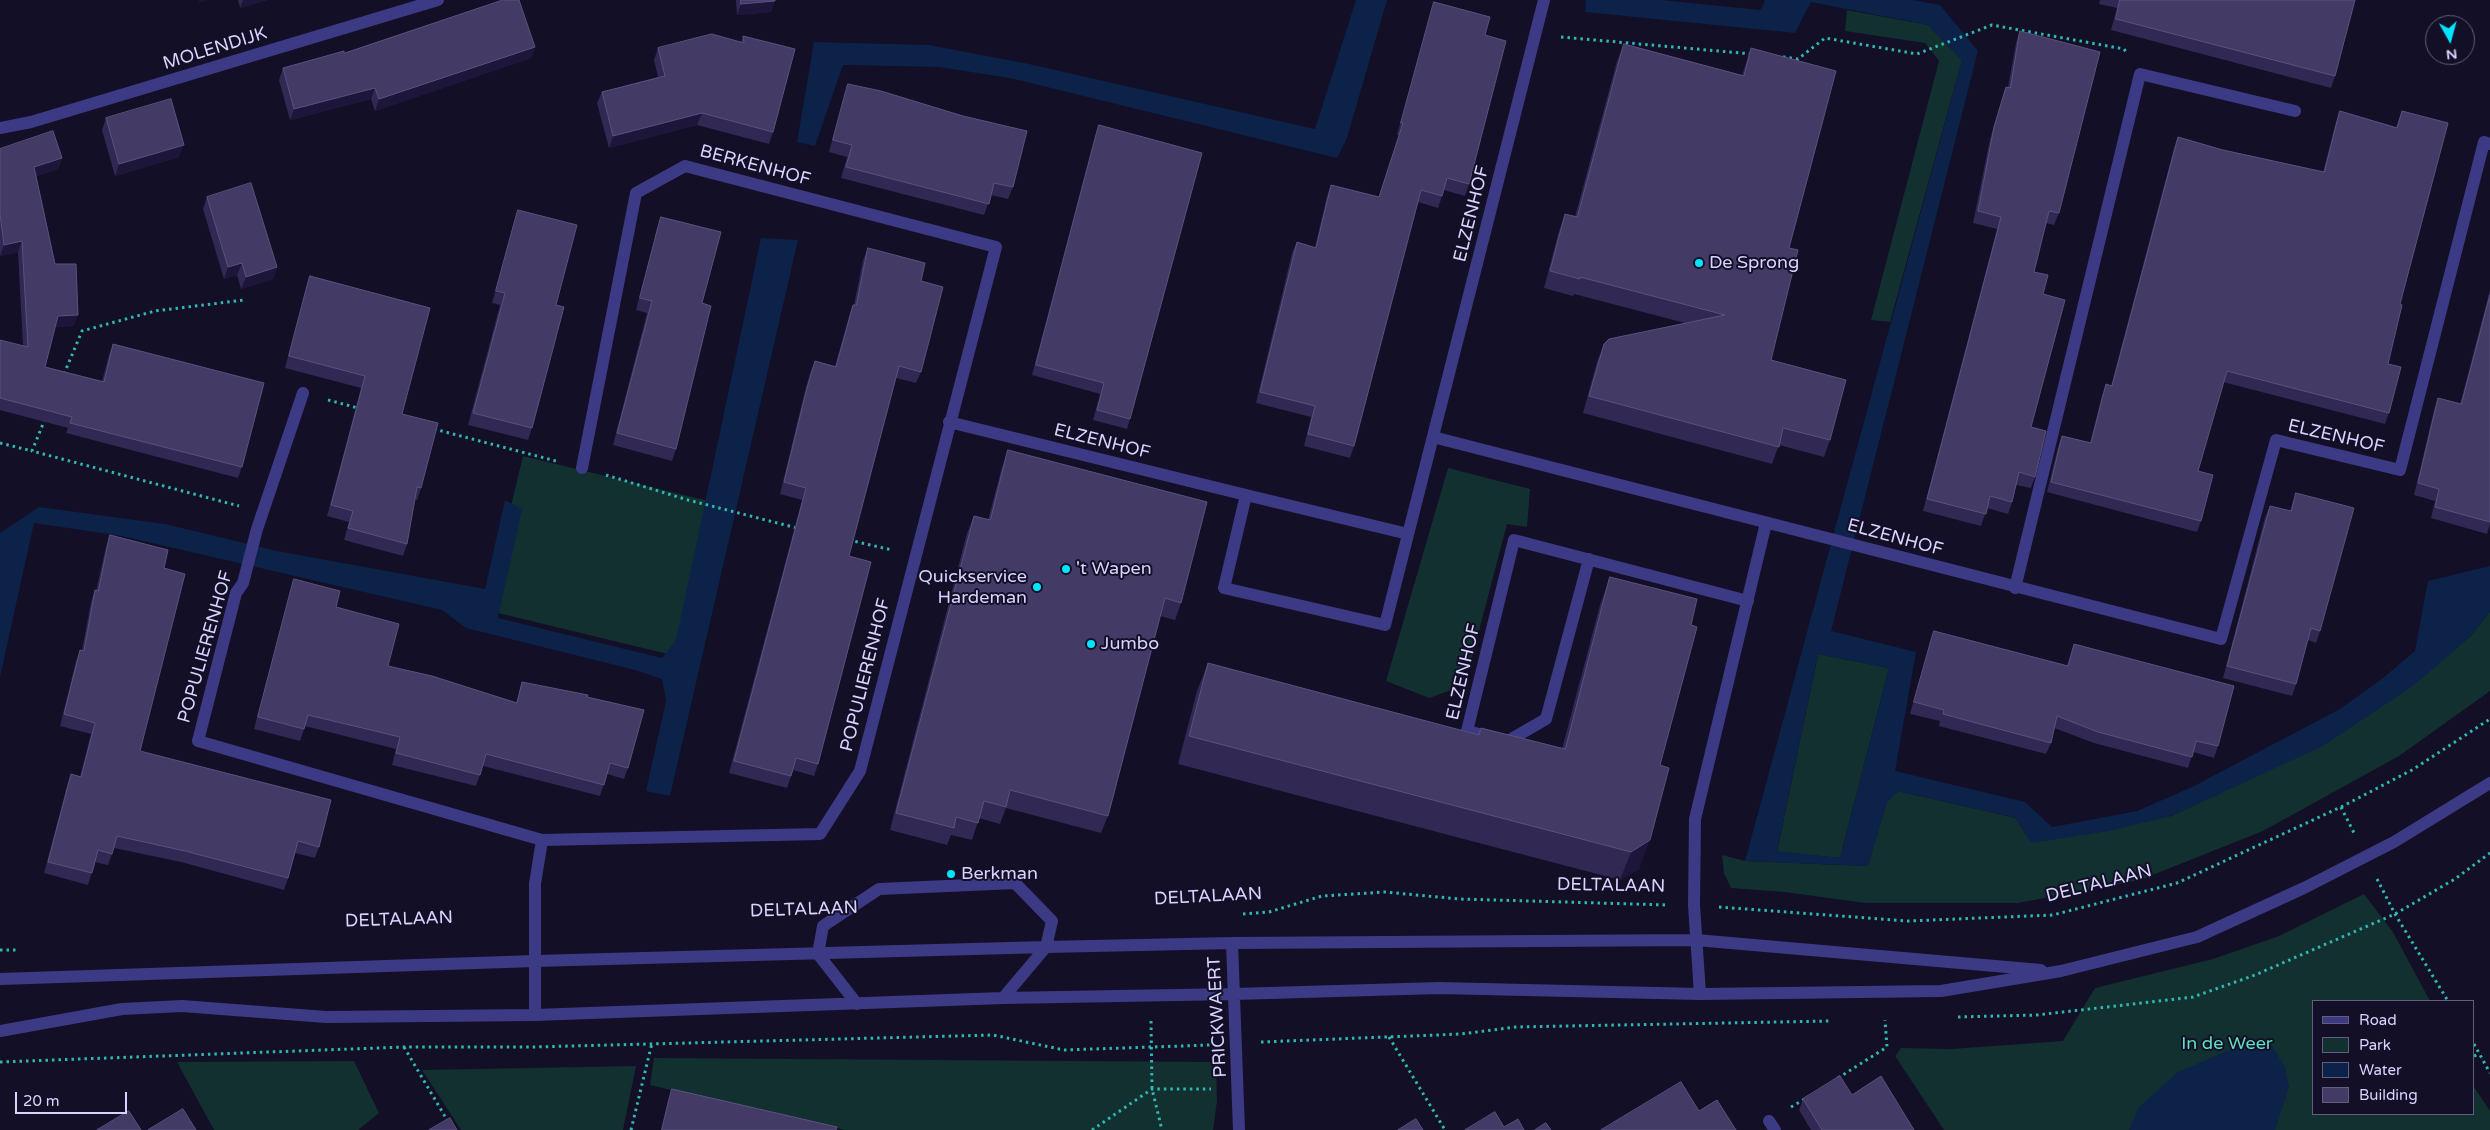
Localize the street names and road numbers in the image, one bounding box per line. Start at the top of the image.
street label: MOLENDIJK [160,23,270,75]
street label: BERKENHOF [697,141,813,191]
street label: ELZENHOF [1450,164,1494,264]
street label: ELZENHOF [2286,415,2386,459]
street label: ELZENHOF [1052,420,1152,464]
street label: ELZENHOF [1845,515,1945,561]
street label: POPULIERENHOF [174,568,238,726]
street label: POPULIERENHOF [836,596,896,754]
street label: ELZENHOF [1442,622,1486,722]
street label: DELTALAAN [2044,860,2154,908]
street label: DELTALAAN [1557,874,1665,898]
street label: DELTALAAN [1153,883,1263,911]
street label: DELTALAAN [749,897,859,923]
street label: DELTALAAN [344,907,454,933]
street label: PRICKWAERT [1204,956,1232,1078]

